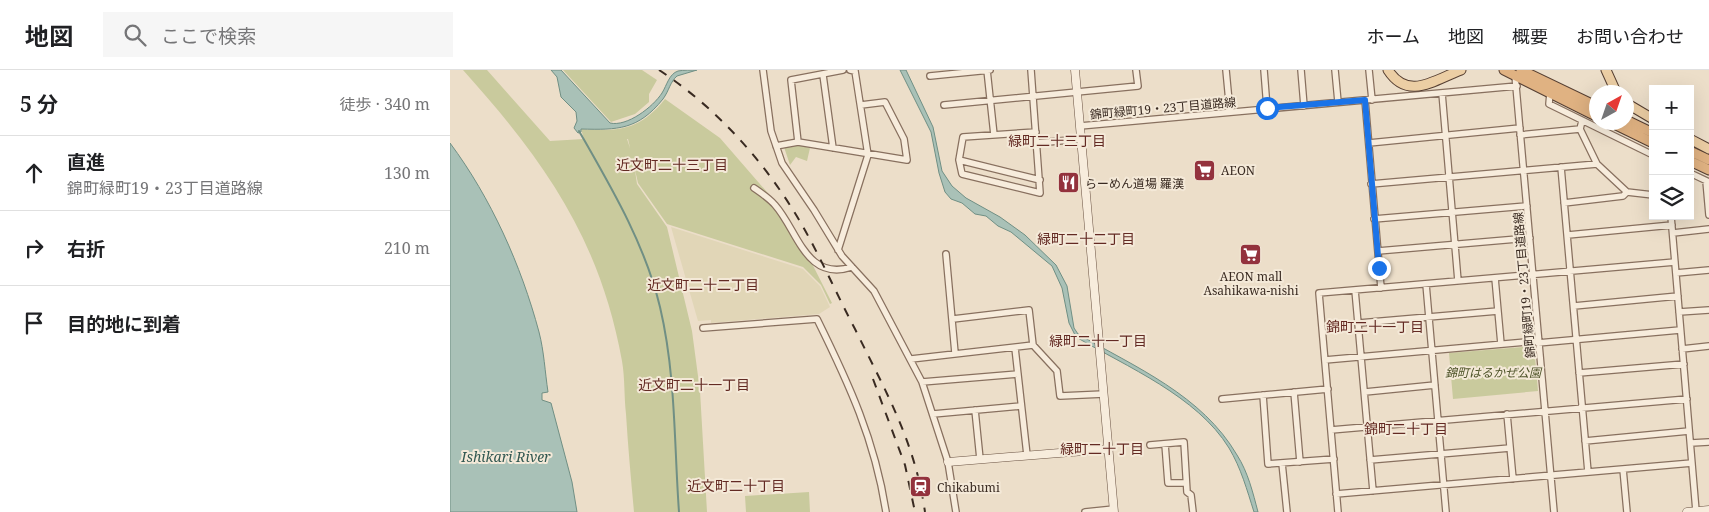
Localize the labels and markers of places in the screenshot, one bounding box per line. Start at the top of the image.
supermarket icon: AEON [1193,158,1217,182]
place label: AEON [1221,162,1255,179]
restaurant icon: らーめん道場 羅漢 [1057,171,1081,195]
place label: らーめん道場 羅漢 [1085,175,1184,192]
supermarket icon: AEON mall Asahikawa-nishi [1239,243,1263,267]
place label: AEON mall Asahikawa-nishi [1203,268,1299,299]
station icon: Chikabumi [909,475,933,499]
place label: Chikabumi [937,479,1000,496]

